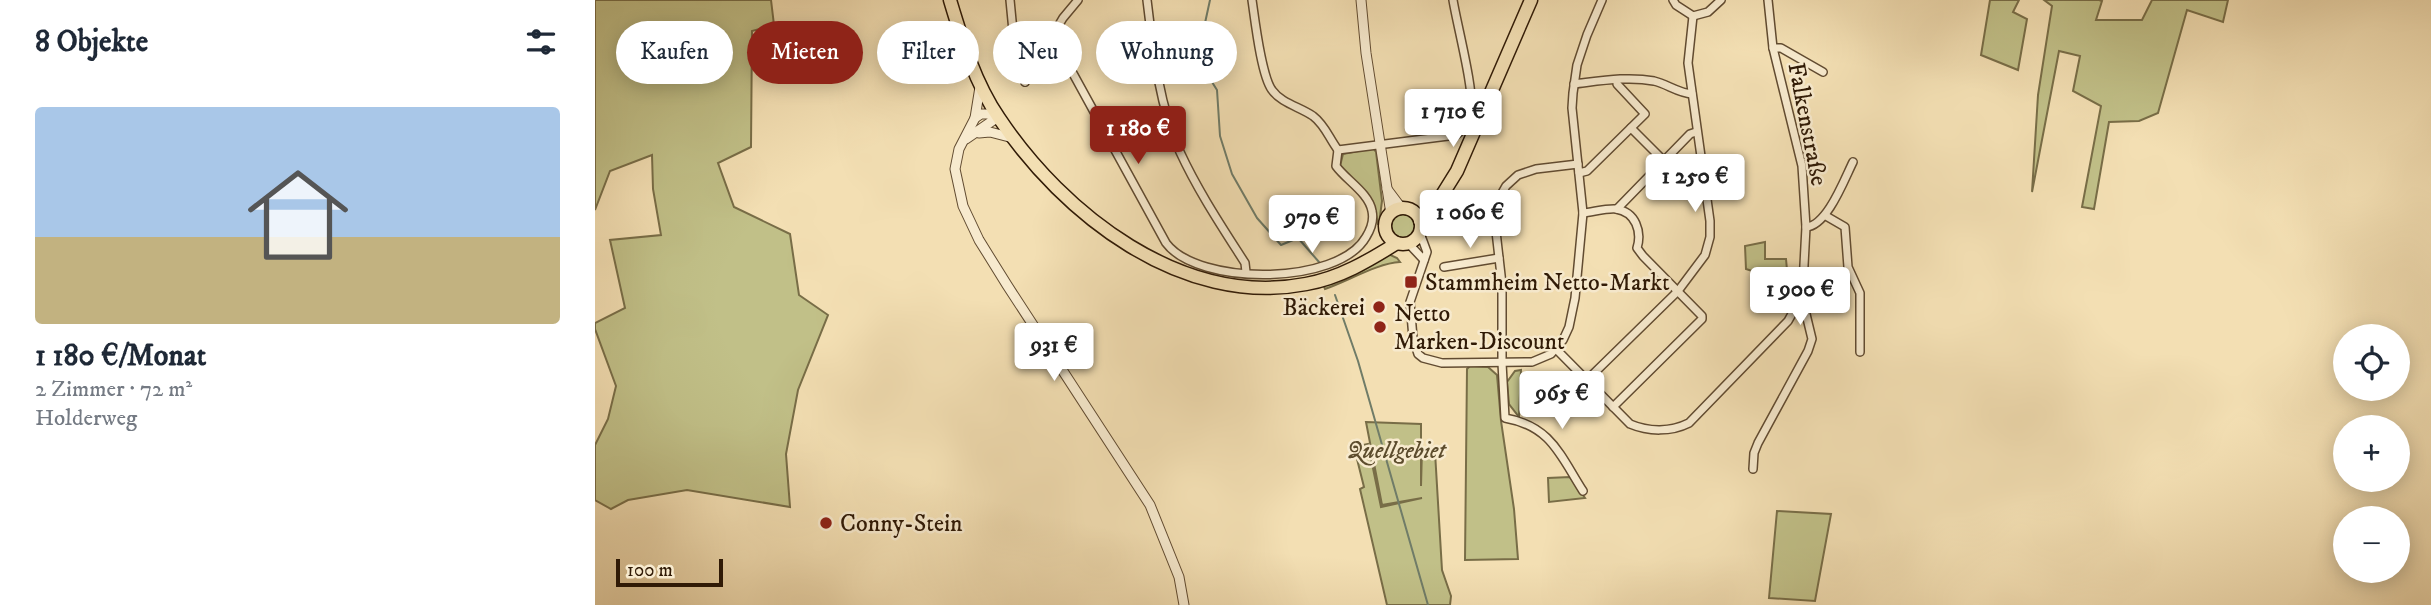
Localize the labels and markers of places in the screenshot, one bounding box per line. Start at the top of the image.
pin: 1 710 € [1388,90,1518,149]
pin: 1 180 € [1073,106,1203,166]
pin: 1 250 € [1630,154,1760,214]
pin: 1 060 € [1405,190,1535,250]
pin: 970 € [1263,196,1361,255]
place label: Stammheim Netto-Markt [1425,268,1670,298]
pin: 1 900 € [1735,268,1865,327]
marker: Stammheim Netto-Markt [1403,274,1419,290]
place label: Bäckerei [1283,293,1365,323]
marker: Bäckerei [1371,299,1387,315]
place label: Netto Marken-Discount [1394,299,1565,357]
marker: Netto Marken-Discount [1372,319,1388,335]
pin: 931 € [1005,324,1103,383]
pin: 965 € [1513,372,1611,431]
place label: Conny-Stein [840,509,963,539]
marker: Conny-Stein [818,515,834,531]

